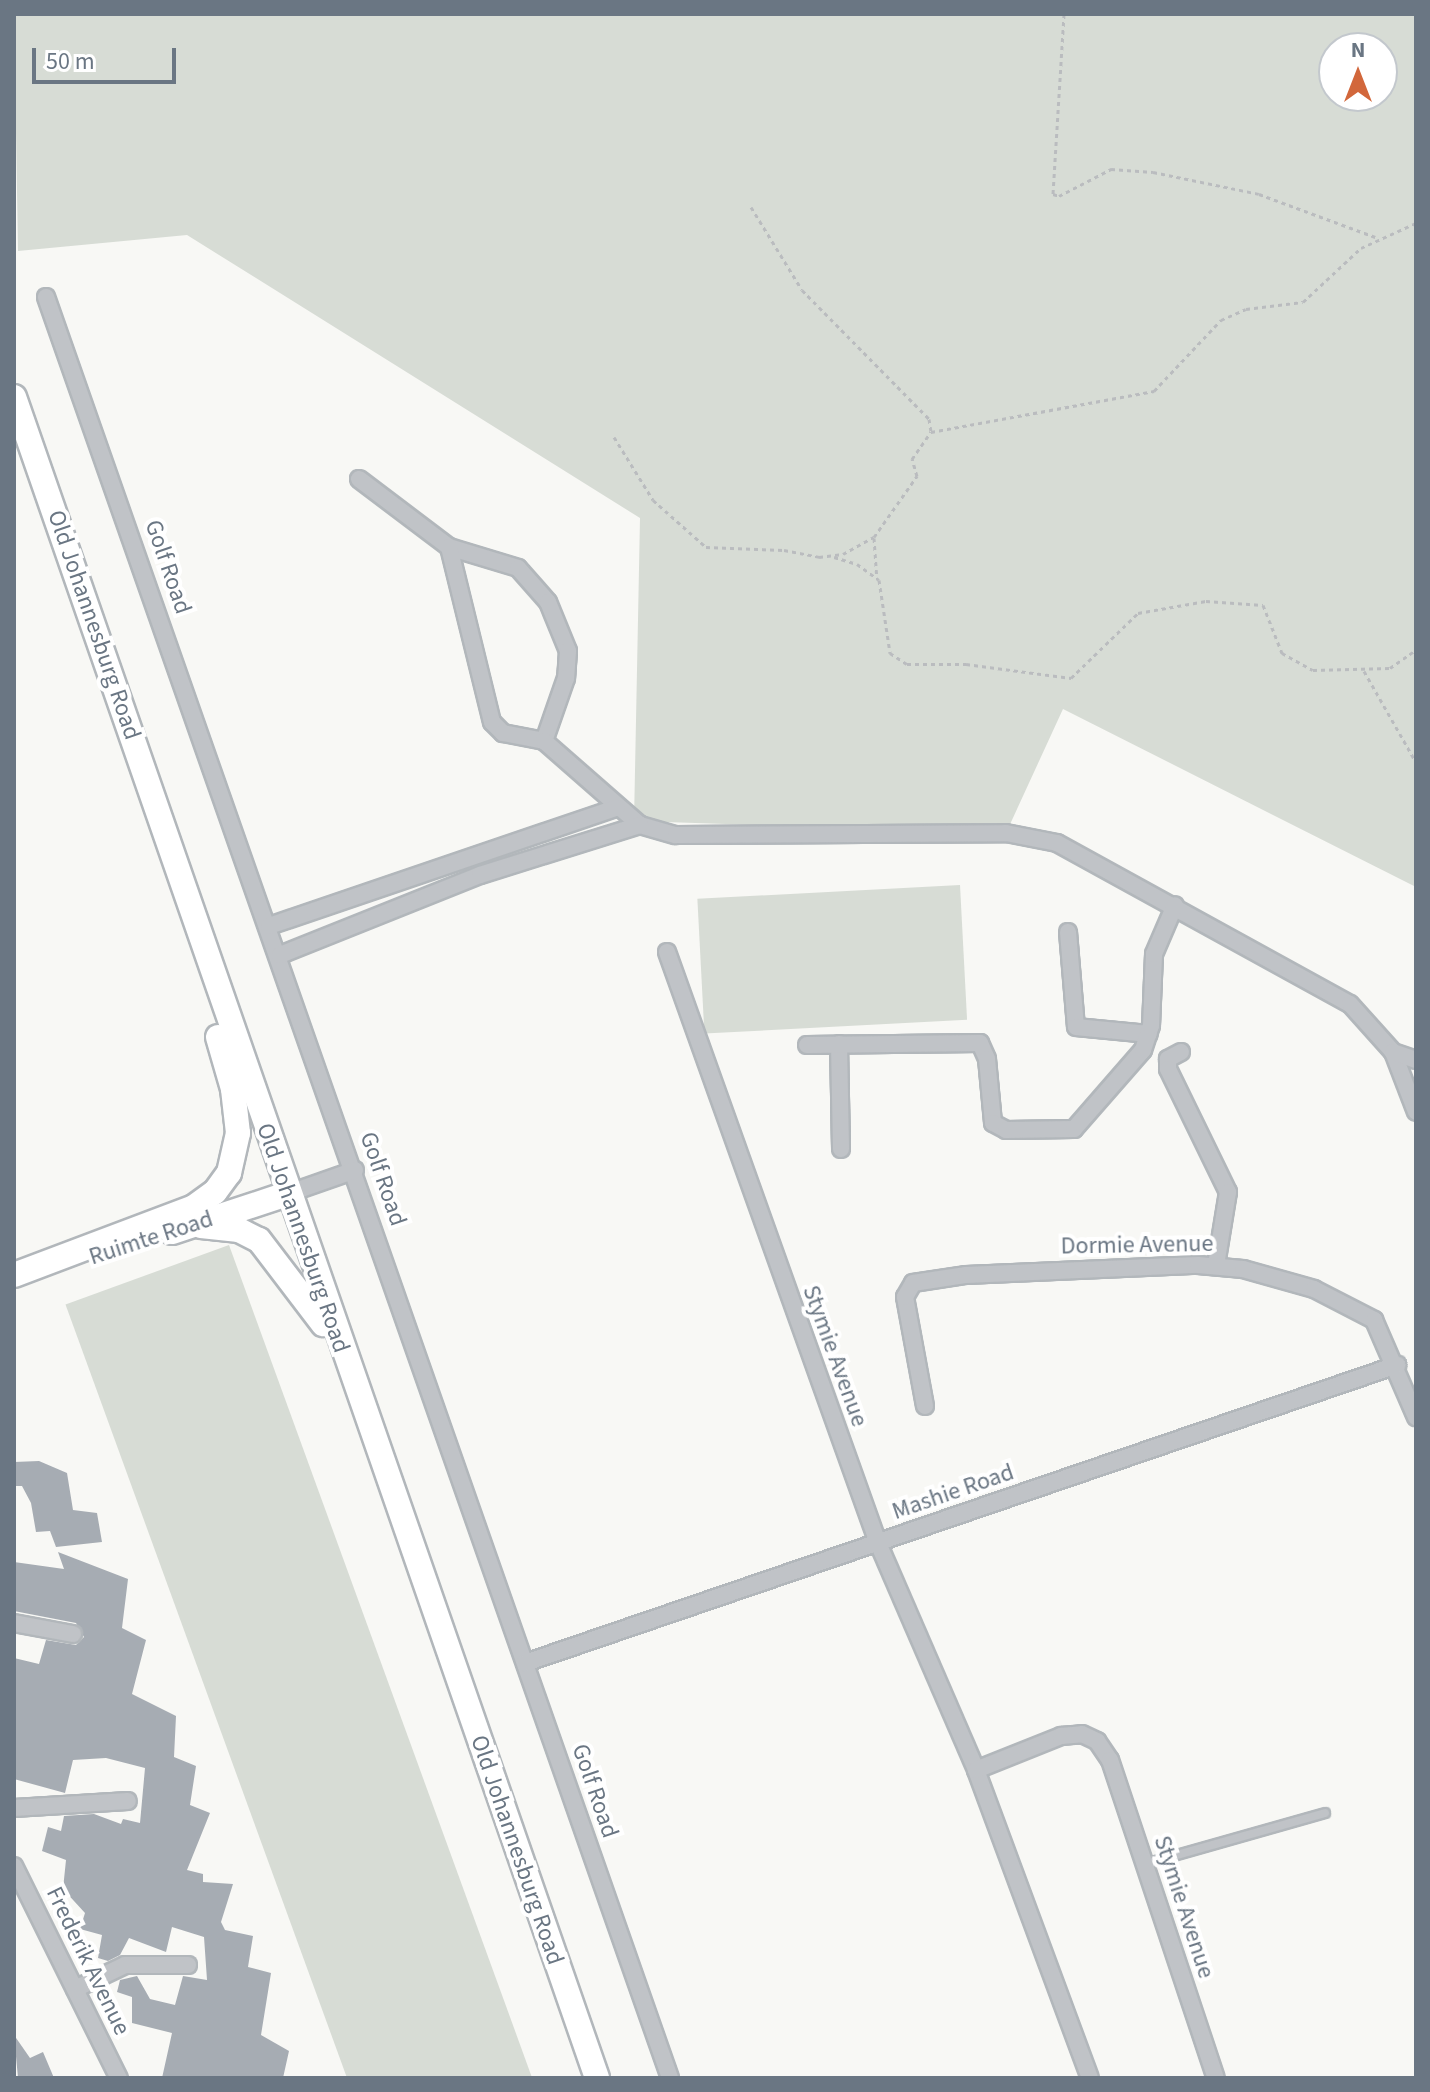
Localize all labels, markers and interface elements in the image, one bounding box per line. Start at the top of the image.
scale bar [36,32,180,82]
north arrow [1318,32,1398,112]
text: N [1351,34,1365,66]
text: 50 m [46,44,95,79]
street label: Old Johannesburg Road [41,506,147,744]
street label: Golf Road [139,516,197,618]
street label: Old Johannesburg Road [250,1119,356,1357]
street label: Golf Road [354,1128,412,1230]
street label: Ruimte Road [85,1204,217,1272]
street label: Dormie Avenue [1060,1229,1214,1261]
street label: Stymie Avenue [796,1282,874,1430]
street label: Mashie Road [888,1458,1018,1526]
street label: Old Johannesburg Road [464,1731,570,1969]
street label: Golf Road [566,1740,624,1842]
street label: Stymie Avenue [1147,1832,1221,1982]
street label: Frederik Avenue [40,1882,136,2040]

